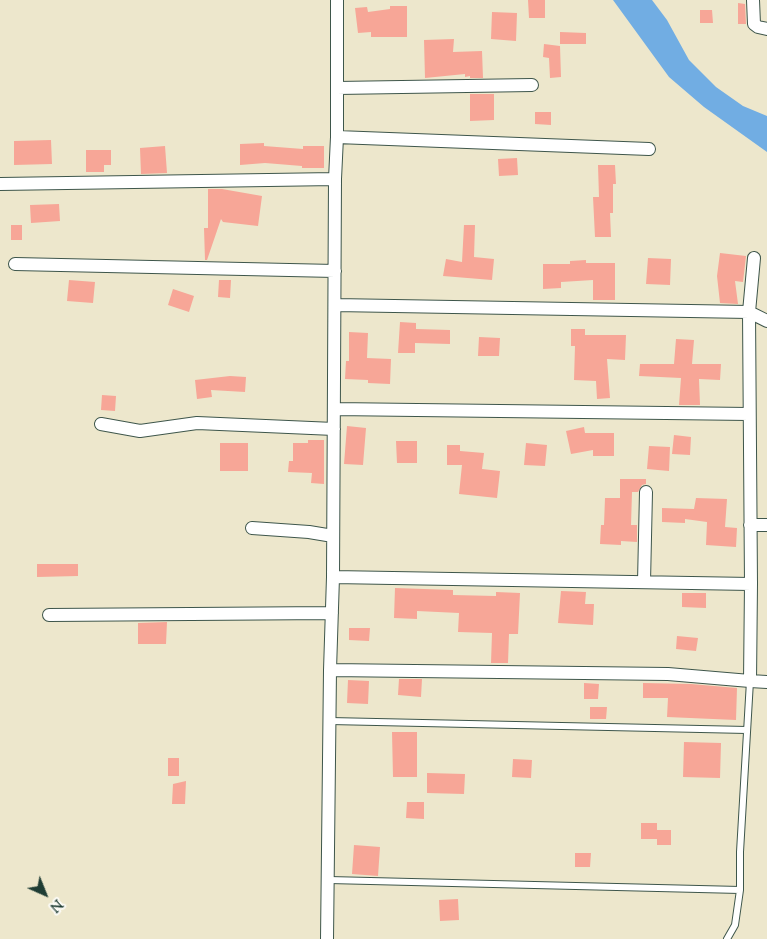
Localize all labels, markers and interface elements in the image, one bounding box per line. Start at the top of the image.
north arrow [20,869,70,919]
text: N [44,894,66,916]

